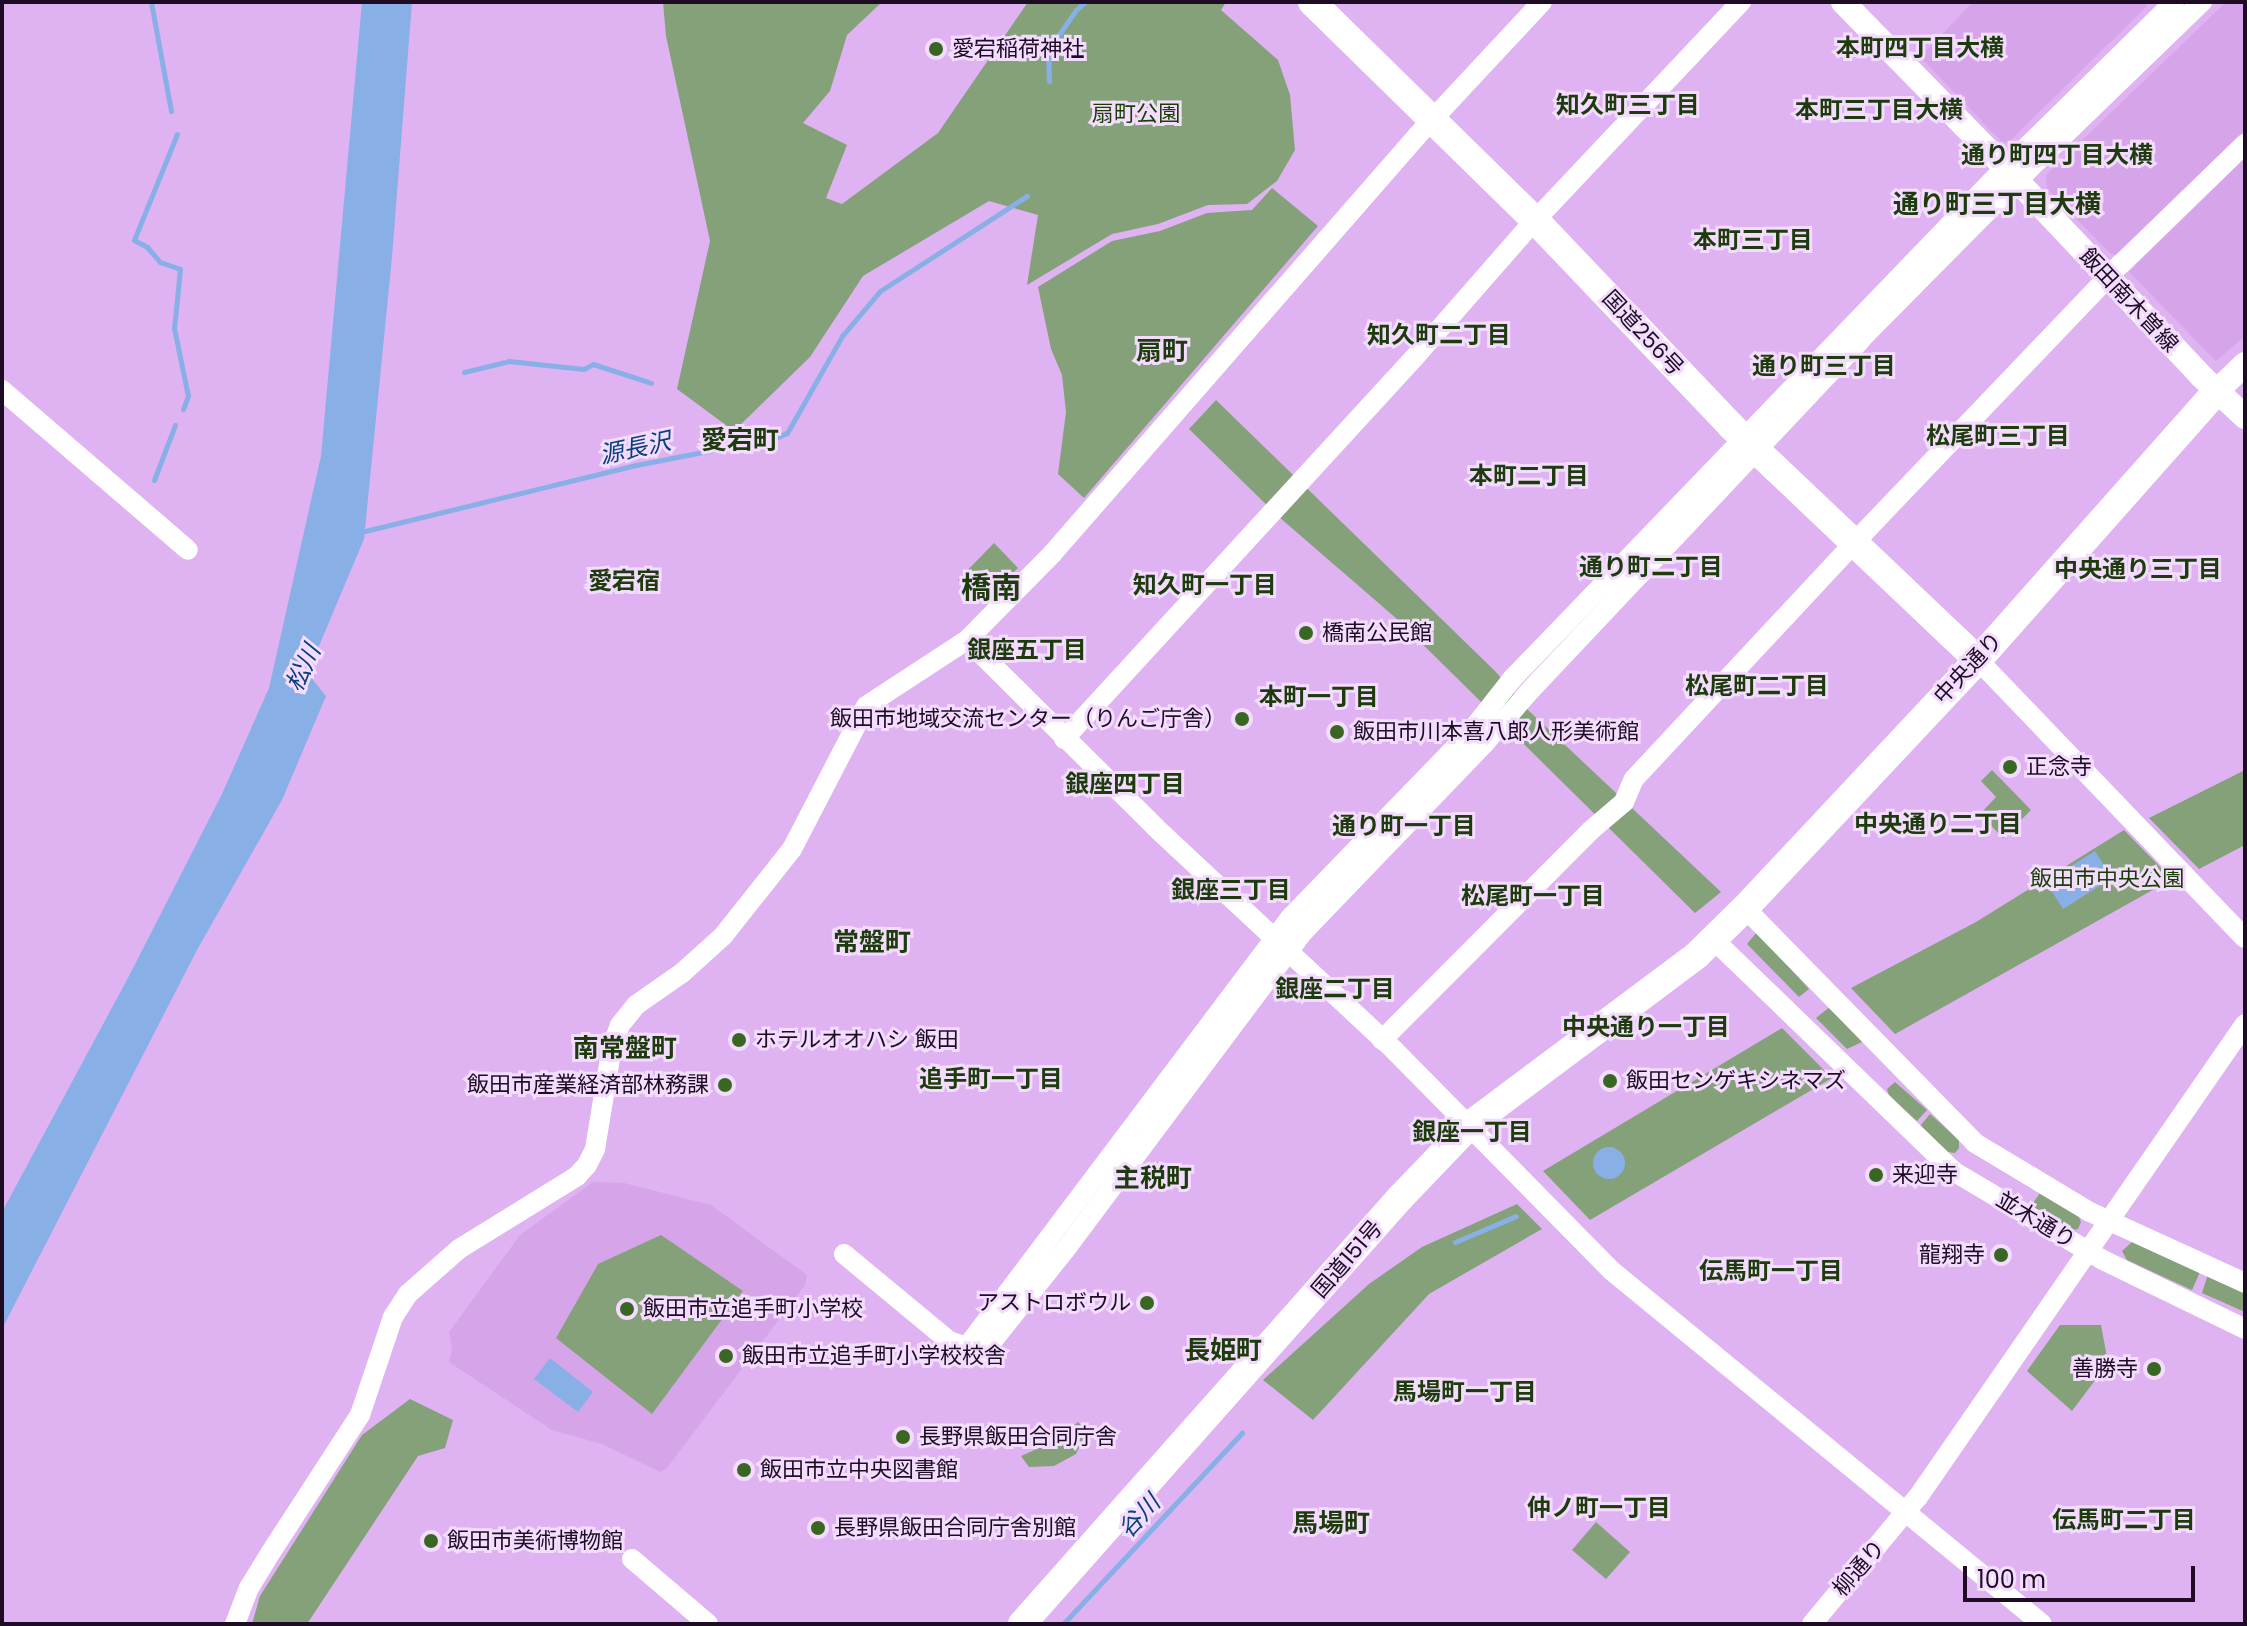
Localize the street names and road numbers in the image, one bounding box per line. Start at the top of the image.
street label: 飯田南木曽線 [2074,243,2184,357]
street label: 国道256号 [1597,285,1689,381]
street label: 中央通り [1928,627,2008,709]
street label: 並木通り [1991,1186,2081,1254]
street label: 国道151号 [1306,1215,1388,1303]
street label: 柳通り [1827,1534,1891,1602]

